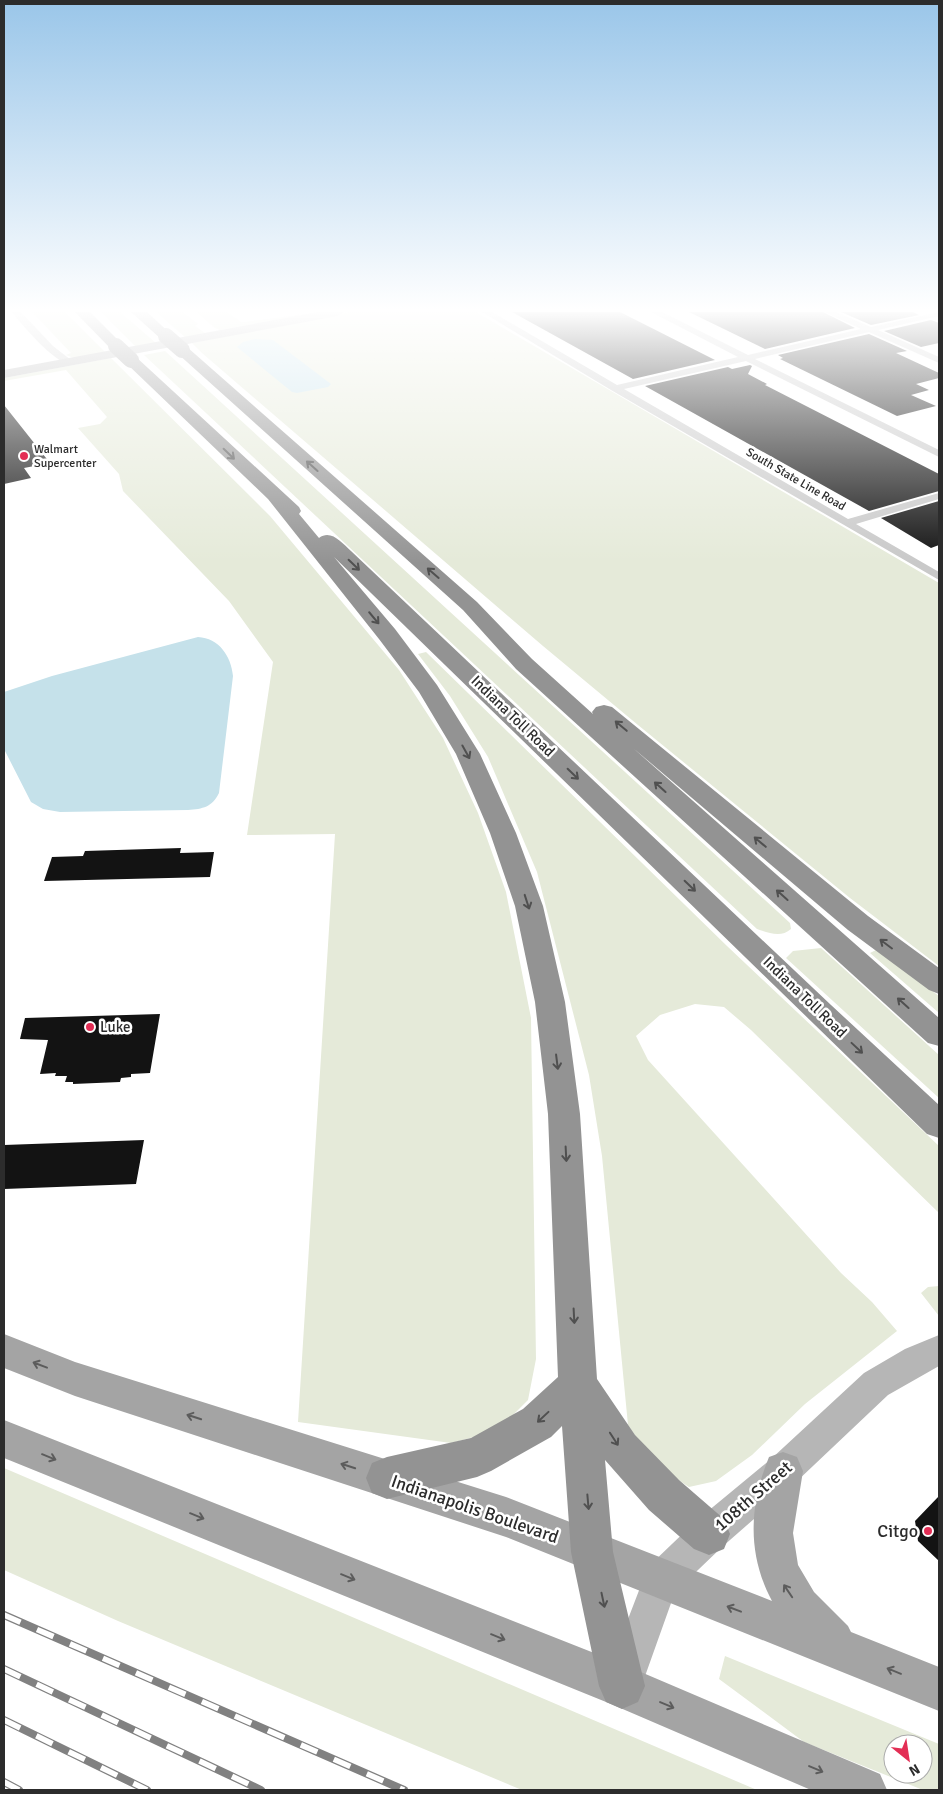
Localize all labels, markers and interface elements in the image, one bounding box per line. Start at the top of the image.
place label: Walmart Supercenter [34,442,97,471]
street label: South State Line Road [743,445,848,514]
one-way arrow [223,448,236,460]
marker: Walmart Supercenter [18,450,30,462]
one-way arrow [305,460,318,471]
one-way arrow [348,559,360,571]
one-way arrow [427,568,440,579]
one-way arrow [368,612,379,625]
street label: Indiana Toll Road [467,672,559,760]
one-way arrow [615,721,628,732]
one-way arrow [462,744,471,759]
one-way arrow [567,767,579,780]
one-way arrow [654,781,667,792]
one-way arrow [753,836,766,847]
one-way arrow [684,880,697,892]
one-way arrow [775,889,788,901]
one-way arrow [523,894,532,910]
one-way arrow [879,939,893,949]
street label: Indiana Toll Road [759,953,851,1041]
one-way arrow [896,997,909,1009]
place label: Luke [100,1018,130,1036]
marker: Luke [84,1021,96,1033]
one-way arrow [851,1042,863,1054]
one-way arrow [553,1053,563,1069]
one-way arrow [561,1146,570,1162]
one-way arrow [570,1308,579,1324]
one-way arrow [32,1360,48,1369]
one-way arrow [186,1411,202,1421]
one-way arrow [536,1411,549,1423]
one-way arrow [609,1432,620,1446]
one-way arrow [41,1453,56,1462]
street label: 108th Street [710,1456,796,1536]
one-way arrow [341,1461,357,1470]
street label: Indianapolis Boulevard [388,1470,562,1548]
one-way arrow [583,1494,593,1510]
one-way arrow [189,1512,204,1521]
place label: Citgo [877,1520,918,1542]
marker: Citgo [922,1525,934,1537]
one-way arrow [340,1572,355,1582]
one-way arrow [783,1584,793,1598]
one-way arrow [599,1591,608,1607]
one-way arrow [727,1603,742,1613]
one-way arrow [490,1633,506,1642]
one-way arrow [887,1666,902,1675]
one-way arrow [659,1701,674,1711]
north arrow [883,1734,933,1784]
text: N [906,1760,923,1780]
one-way arrow [808,1765,823,1775]

